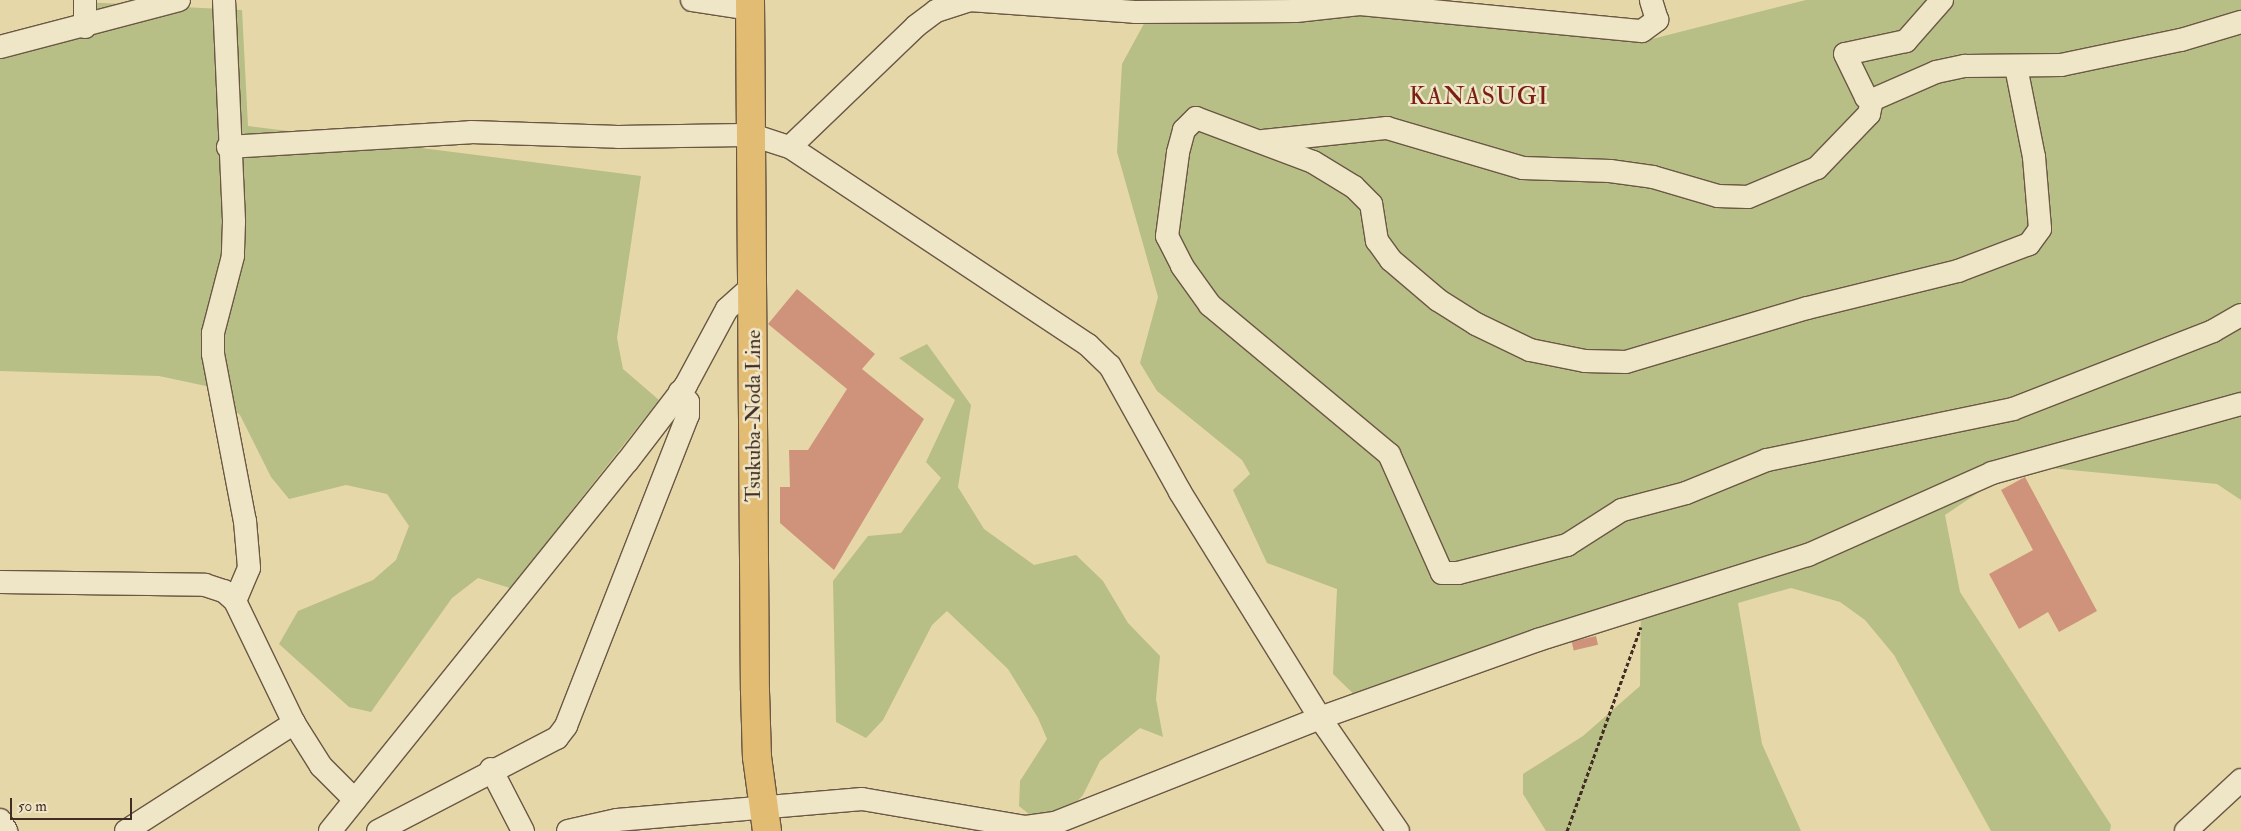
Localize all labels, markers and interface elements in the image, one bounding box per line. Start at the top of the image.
district label: KANASUGI [1408,83,1550,111]
street label: Tsukuba-Noda Line [741,330,767,502]
scale bar [12,788,135,820]
text: 50 m [18,797,47,816]

